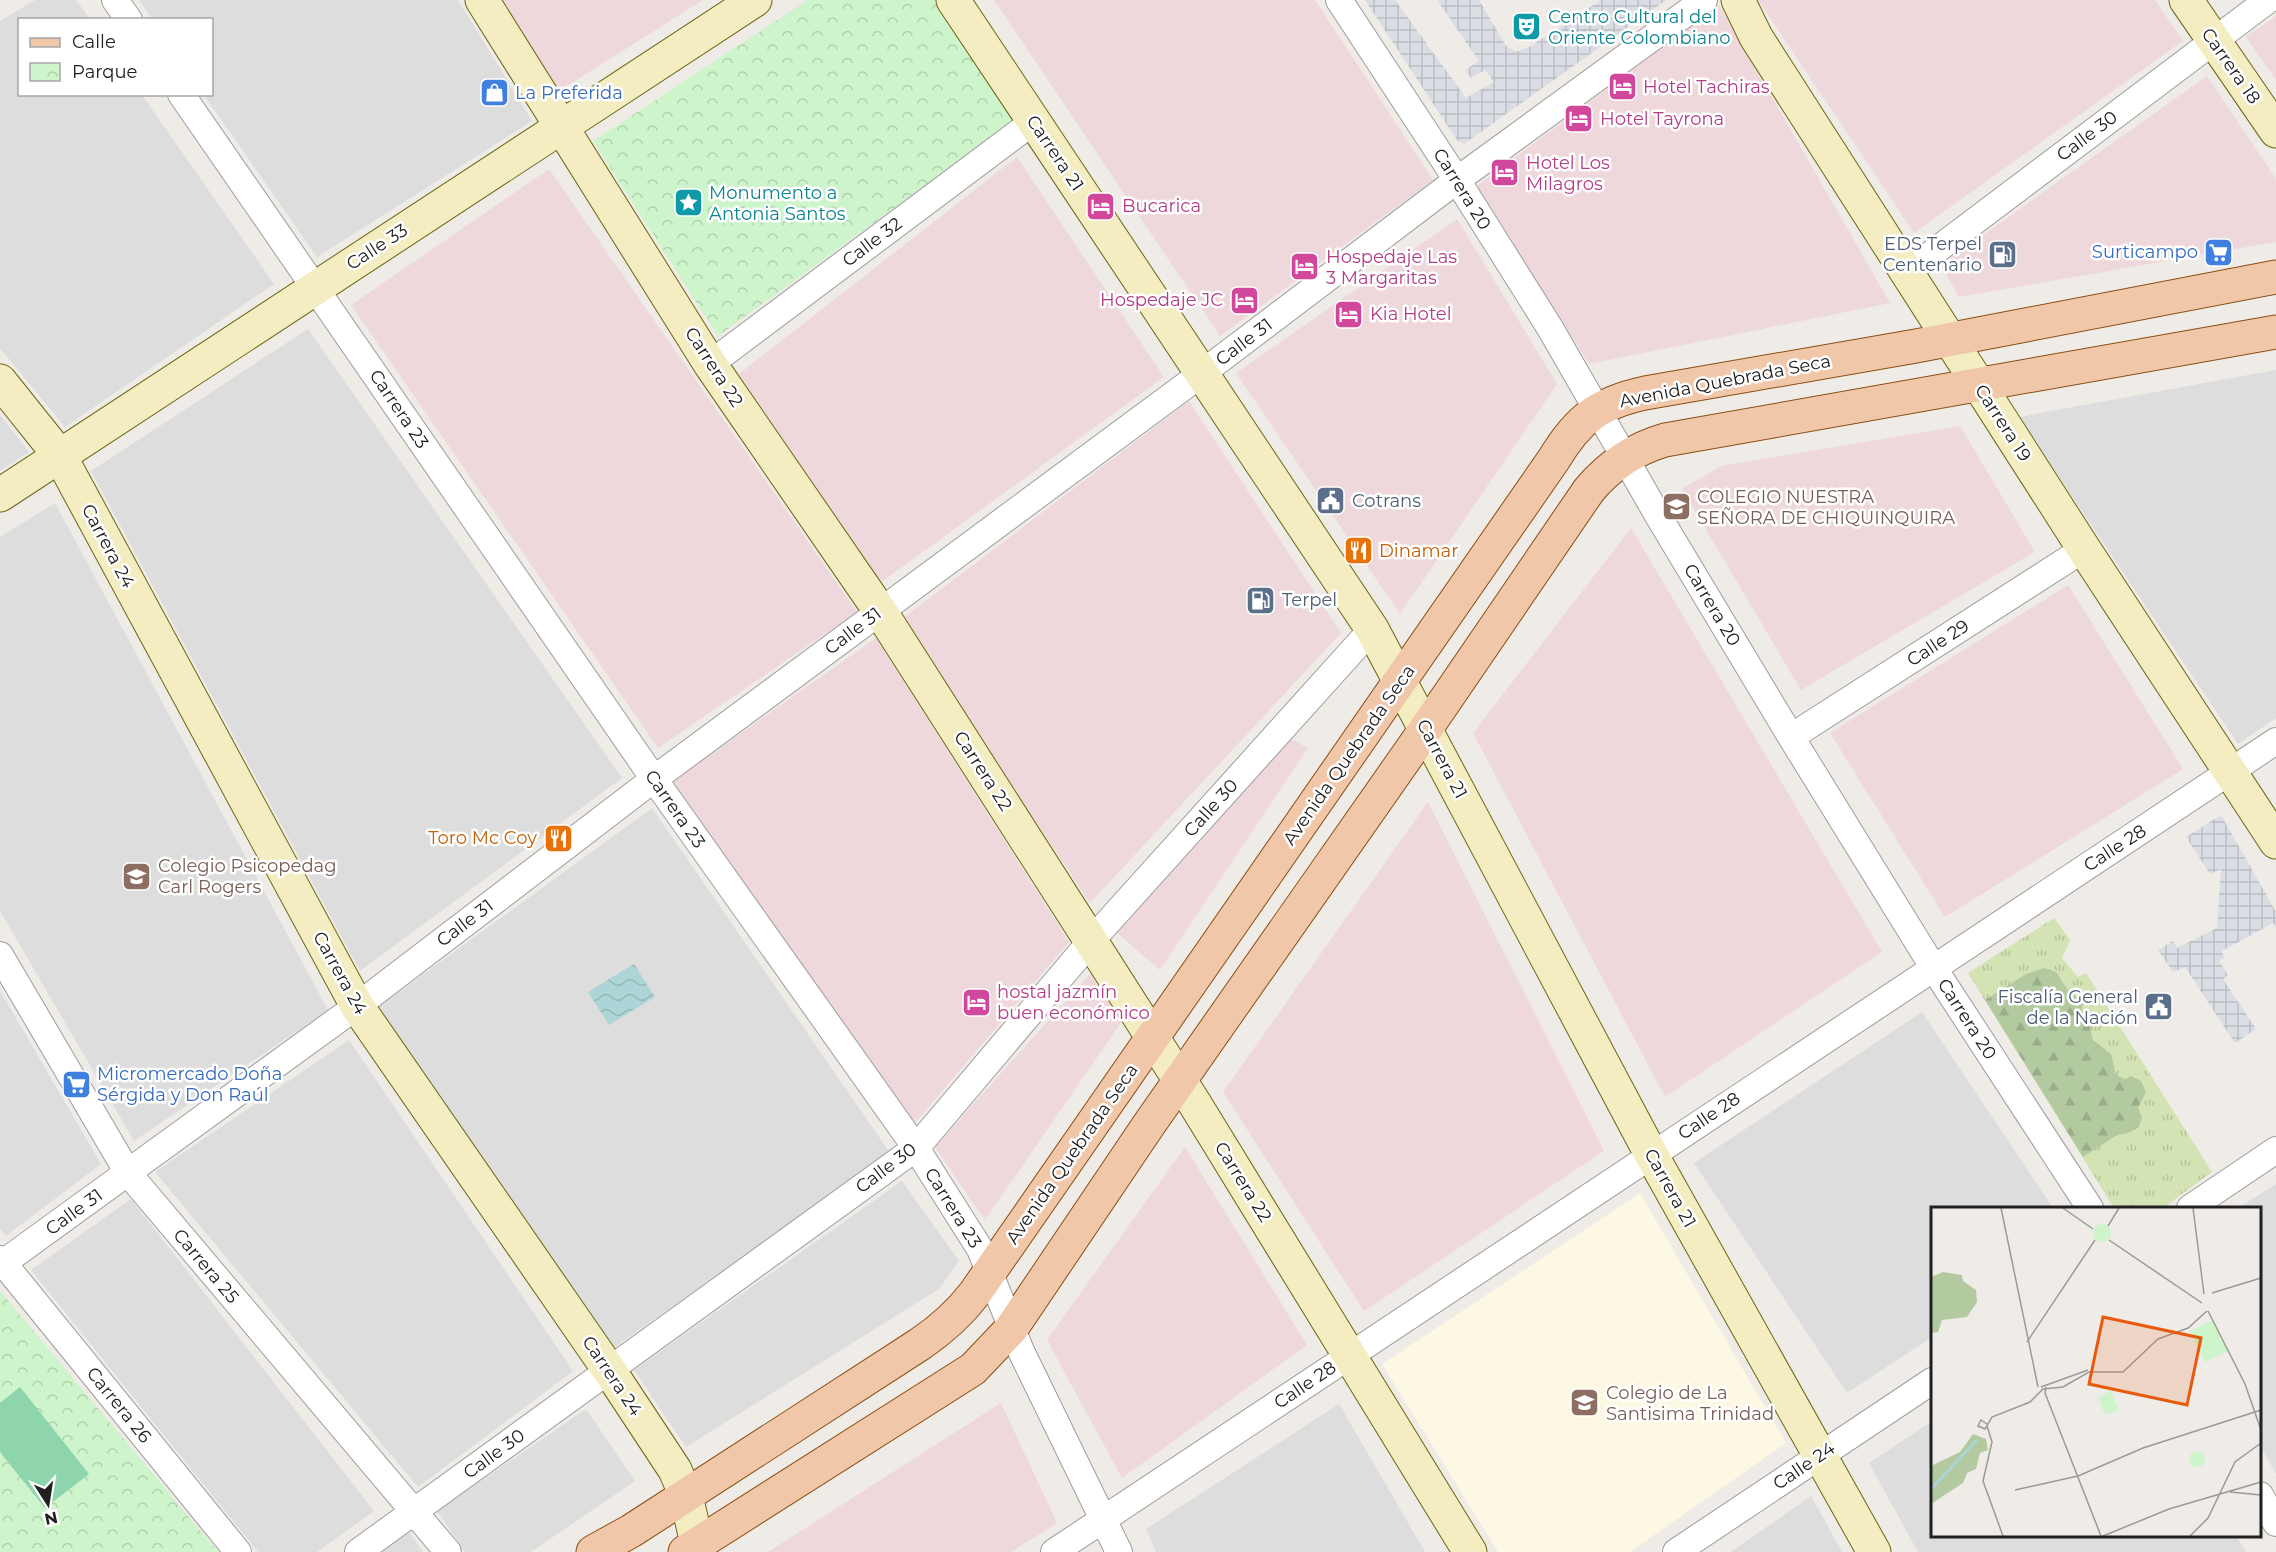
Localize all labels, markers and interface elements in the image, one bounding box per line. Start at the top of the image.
place label: Centro Cultural del Oriente Colombiano [1548,6,1731,49]
theatre icon: Centro Cultural del Oriente Colombiano [1511,11,1543,43]
legend [18,18,213,96]
street label: Carrera 18 [2197,24,2265,108]
text: Calle [72,31,116,53]
text: Parque [72,61,138,83]
hotel icon: Hotel Tachiras [1606,71,1638,103]
place label: Hotel Tachiras [1643,76,1770,98]
shop icon: La Preferida [478,77,510,109]
place label: La Preferida [515,82,623,104]
hotel icon: Hotel Tayrona [1563,103,1595,135]
street label: Calle 30 [2052,106,2122,166]
place label: Hotel Tayrona [1600,108,1724,130]
street label: Carrera 21 [1022,111,1088,195]
street label: Carrera 20 [1428,144,1496,234]
place label: Hotel Los Milagros [1526,152,1610,195]
hotel icon: Hotel Los Milagros [1489,157,1521,189]
place label: Monumento a Antonia Santos [709,182,846,225]
place icon: Monumento a Antonia Santos [672,187,704,219]
hotel icon: Bucarica [1085,190,1117,222]
place label: Bucarica [1122,195,1201,217]
street label: Calle 32 [838,213,906,271]
street label: Calle 33 [342,219,412,275]
place label: EDS Terpel Centenario [1883,233,1982,276]
supermarket icon: Surticampo [2203,236,2235,268]
fuel station icon: EDS Terpel Centenario [1987,238,2019,270]
place label: Surticampo [2092,241,2198,263]
place label: Hospedaje Las 3 Margaritas [1326,246,1457,289]
hotel icon: Hospedaje Las 3 Margaritas [1289,251,1321,283]
hotel icon: Hospedaje JC [1228,284,1260,316]
place label: Hospedaje JC [1100,289,1223,311]
hotel icon: Kia Hotel [1333,298,1365,330]
place label: Kia Hotel [1370,303,1452,325]
street label: Calle 31 [1211,314,1277,370]
street label: Carrera 22 [680,323,748,411]
street label: Avenida Quebrada Seca [1617,350,1833,412]
street label: Carrera 23 [365,365,433,453]
street label: Carrera 19 [1970,380,2036,466]
public building icon: Cotrans [1315,485,1347,517]
place label: COLEGIO NUESTRA SEÑORA DE CHIQUINQUIRA [1697,486,1955,529]
place label: Cotrans [1352,490,1421,512]
school or university icon: COLEGIO NUESTRA SEÑORA DE CHIQUINQUIRA [1660,491,1692,523]
street label: Carrera 24 [77,500,139,592]
restaurant icon: Dinamar [1342,535,1374,567]
place label: Dinamar [1379,540,1458,562]
street label: Carrera 20 [1679,560,1745,650]
fuel station icon: Terpel [1245,584,1277,616]
place label: Terpel [1282,589,1337,611]
street label: Calle 31 [820,603,886,659]
street label: Calle 29 [1903,615,1973,671]
street label: Avenida Quebrada Seca [1278,661,1420,849]
street label: Carrera 21 [1412,716,1472,802]
street label: Carrera 22 [949,727,1017,815]
street label: Carrera 23 [640,766,710,852]
street label: Calle 30 [1179,774,1243,842]
street label: Calle 28 [2080,820,2150,876]
restaurant icon: Toro Mc Coy [542,822,574,854]
place label: Toro Mc Coy [428,827,537,849]
place label: Colegio Psicopedag Carl Rogers [158,855,337,898]
school or university icon: Colegio Psicopedag Carl Rogers [121,860,153,892]
street label: Calle 31 [432,895,498,951]
street label: Carrera 24 [308,928,372,1019]
street label: Carrera 20 [1933,974,2001,1064]
place label: hostal jazmín buen económico [997,981,1150,1024]
hotel icon: hostal jazmín buen económico [960,986,992,1018]
place label: Fiscalía General de la Nación [1997,986,2138,1029]
public building icon: Fiscalía General de la Nación [2143,991,2175,1023]
street label: Avenida Quebrada Seca [1001,1060,1143,1248]
place label: Micromercado Doña Sérgida y Don Raúl [97,1063,282,1106]
supermarket icon: Micromercado Doña Sérgida y Don Raúl [60,1068,92,1100]
street label: Calle 28 [1674,1087,1744,1145]
street label: Calle 30 [851,1138,921,1198]
street label: Carrera 22 [1210,1138,1276,1226]
street label: Carrera 21 [1639,1145,1701,1231]
street label: Carrera 23 [920,1164,986,1252]
street label: Calle 31 [41,1184,107,1240]
inset map [1931,1207,2261,1537]
street label: Carrera 25 [169,1224,243,1308]
street label: Carrera 24 [577,1332,647,1420]
street label: Calle 28 [1270,1356,1340,1414]
street label: Carrera 26 [82,1363,156,1447]
place label: Colegio de La Santisima Trinidad [1606,1382,1774,1425]
school or university icon: Colegio de La Santisima Trinidad [1569,1387,1601,1419]
street label: Calle 30 [459,1424,529,1484]
street label: Calle 24 [1769,1437,1839,1495]
north arrow [18,1474,78,1534]
text: N [43,1508,59,1529]

